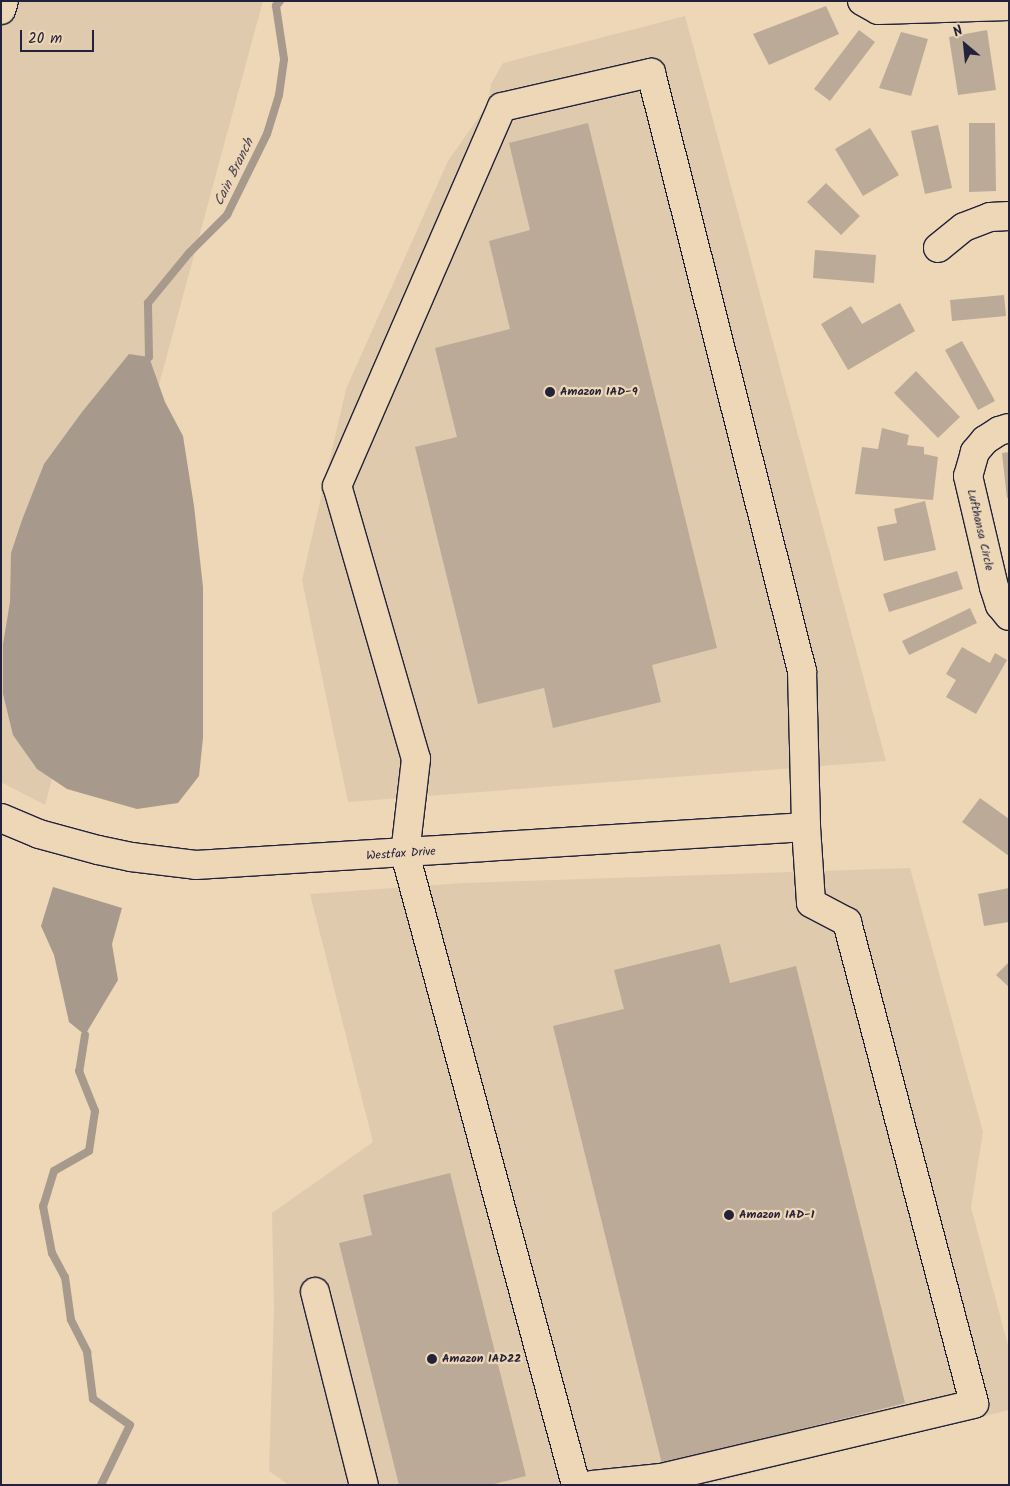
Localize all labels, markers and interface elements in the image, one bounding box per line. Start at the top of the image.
scale bar [22,20,96,52]
north arrow [940,20,990,70]
text: N [949,20,967,44]
text: 20 m [28,27,62,51]
water label: Cain Branch [211,136,257,208]
place label: Amazon IAD-9 [560,385,638,399]
marker: Amazon IAD-9 [544,386,556,398]
street label: Lufthansa Circle [964,488,996,572]
street label: Westfax Drive [366,844,436,864]
place label: Amazon IAD-1 [739,1208,814,1222]
marker: Amazon IAD-1 [723,1209,735,1221]
place label: Amazon IAD22 [442,1352,521,1366]
marker: Amazon IAD22 [426,1353,438,1365]

